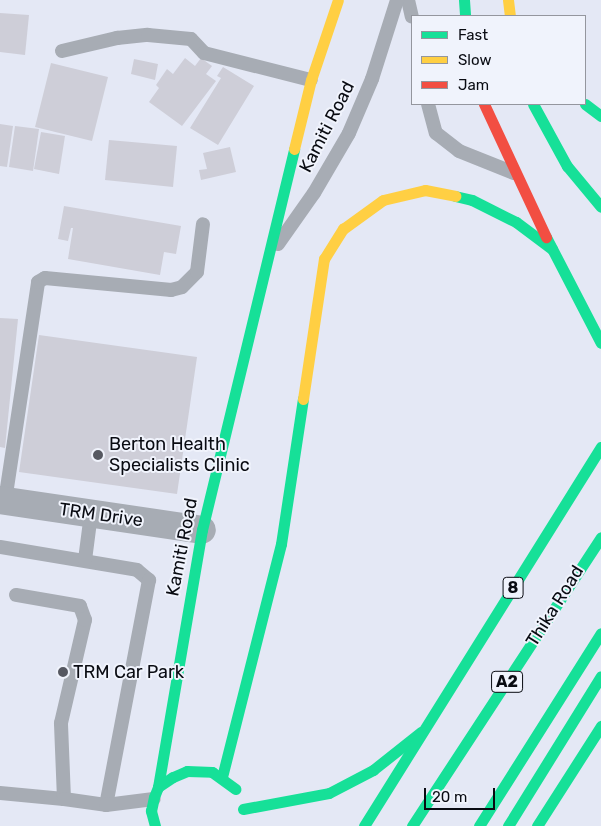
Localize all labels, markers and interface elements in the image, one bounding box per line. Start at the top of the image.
legend [411,15,586,105]
text: Fast [458,26,488,44]
text: Slow [458,51,491,69]
text: Jam [458,76,489,94]
street label: Kamiti Road [295,78,359,176]
place label: Berton Health Specialists Clinic [109,434,250,476]
marker: Berton Health Specialists Clinic [91,448,105,462]
street label: Kamiti Road [162,496,202,598]
street label: TRM Drive [58,498,144,532]
street label: Thika Road [522,561,588,651]
road number: 8 [502,574,524,602]
place label: TRM Car Park [73,661,185,683]
marker: TRM Car Park [57,666,69,678]
road number: A2 [491,669,523,696]
scale bar [426,778,497,810]
text: 20 m [432,788,467,806]

